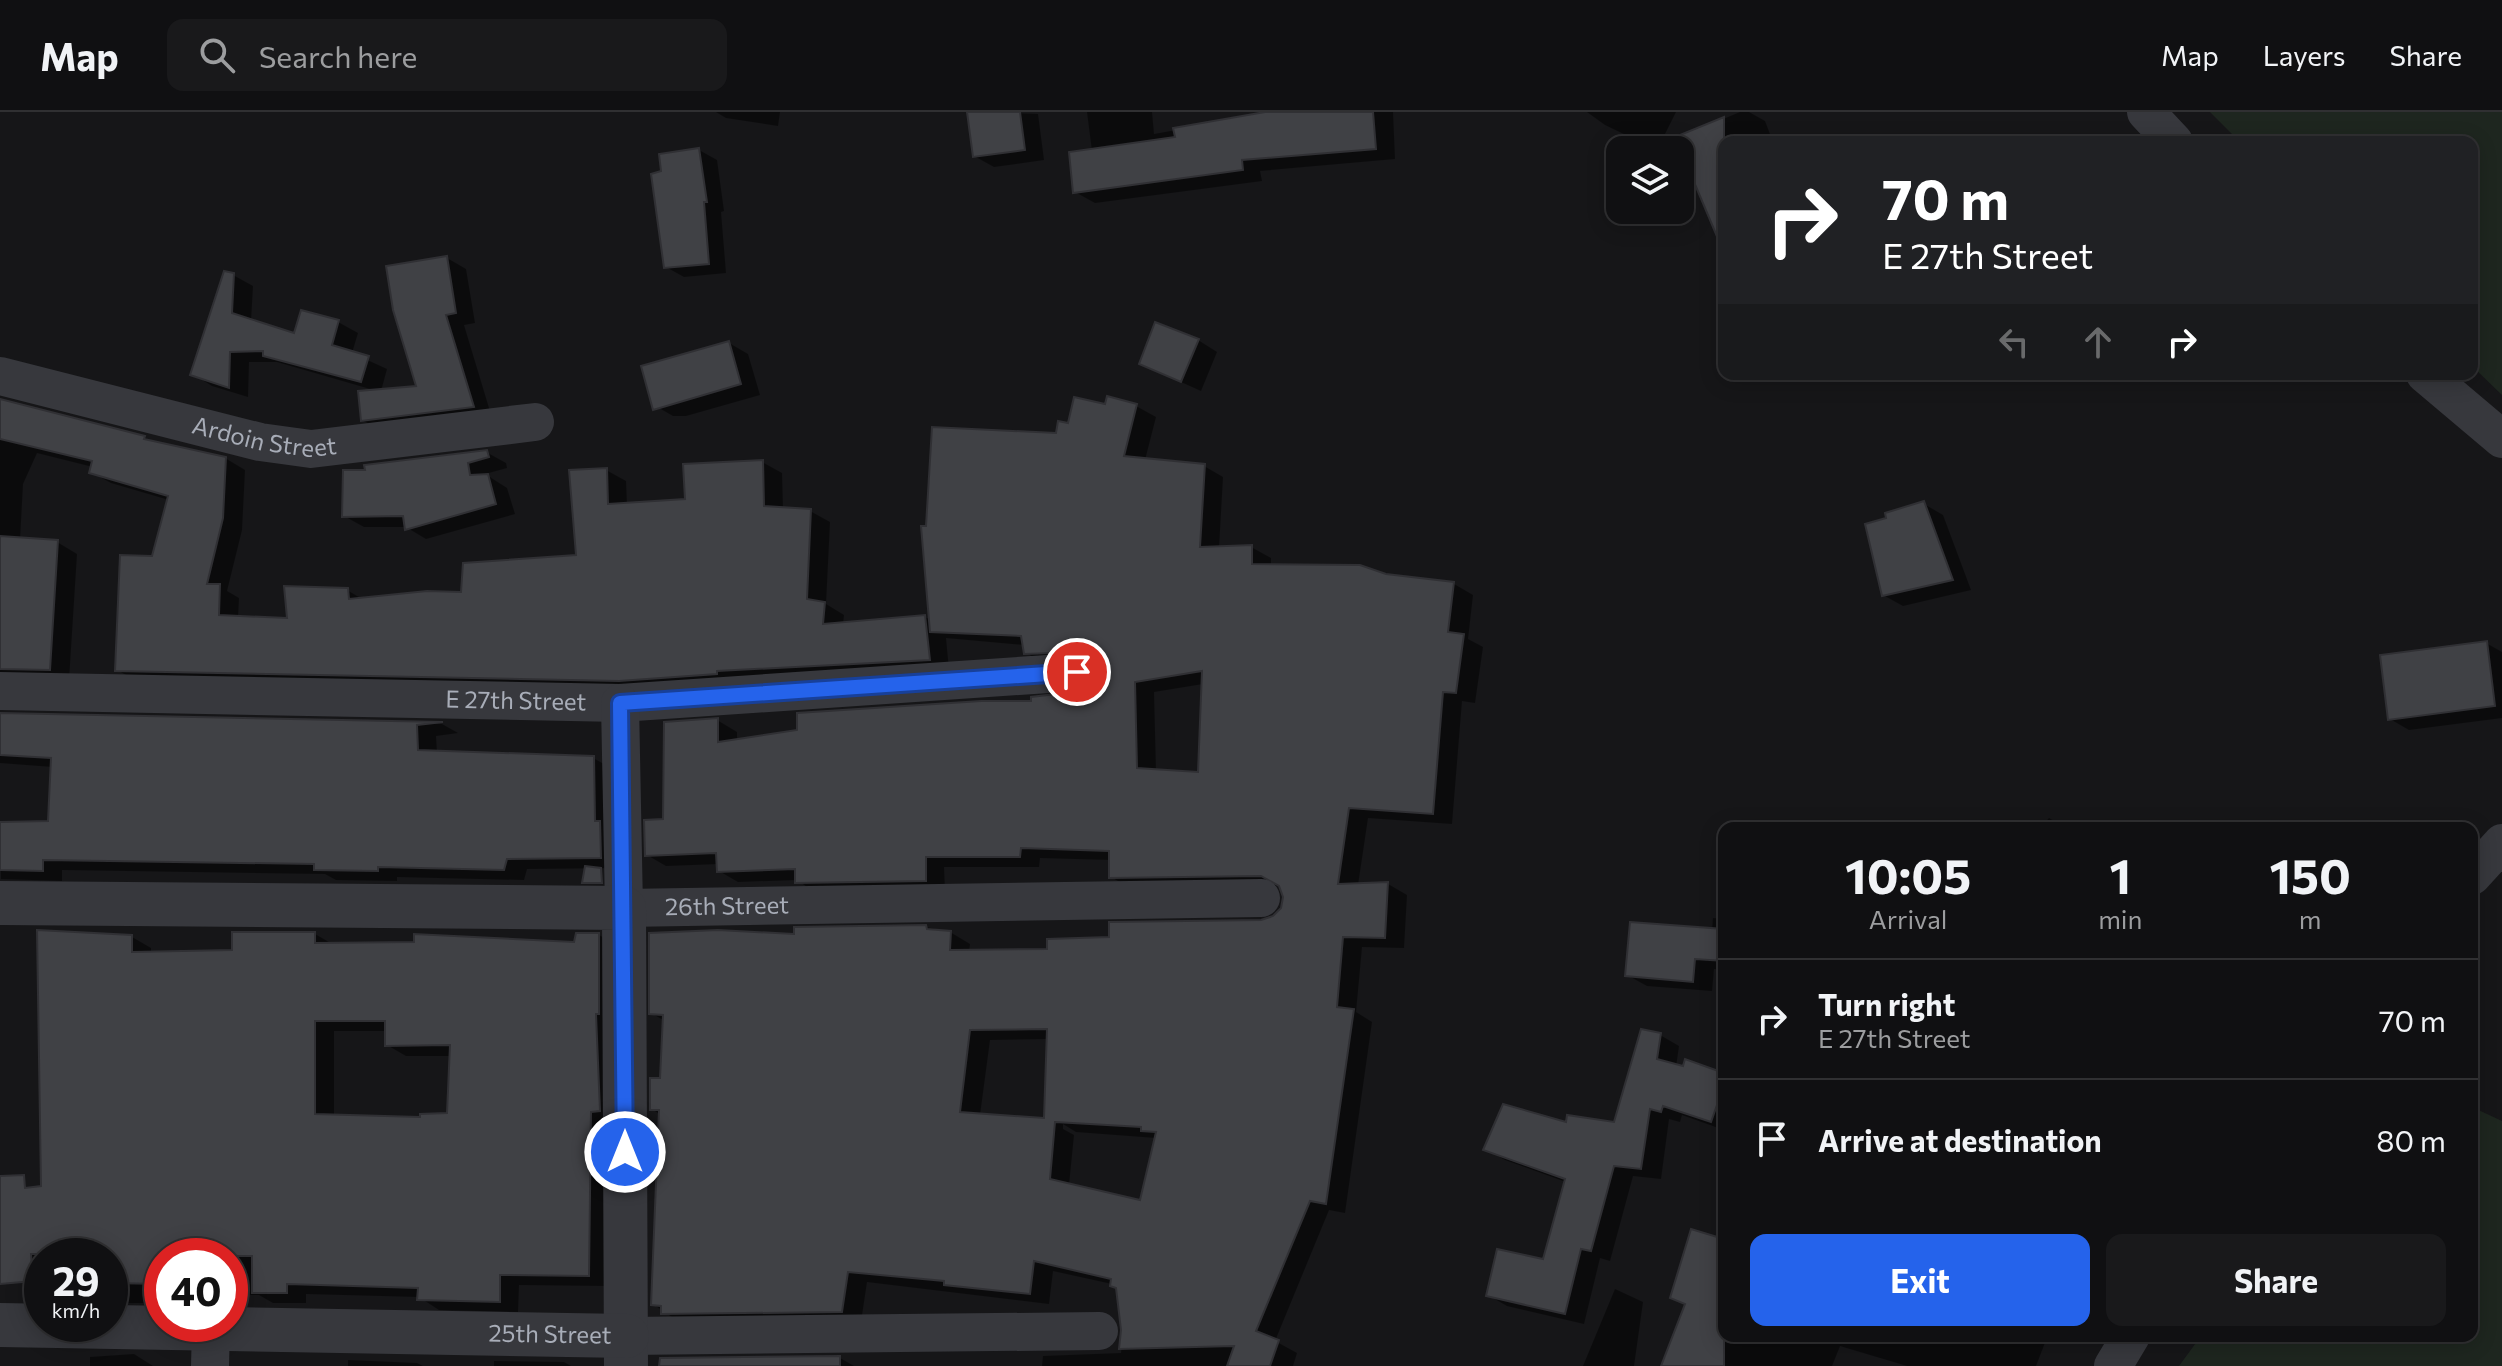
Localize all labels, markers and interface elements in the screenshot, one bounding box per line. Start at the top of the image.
search box [167,19,727,91]
text: Map [40,32,119,79]
icon: search [195,33,239,77]
text: Search here [259,37,417,74]
text: Map [2161,38,2219,72]
text: Layers [2263,38,2345,72]
text: Share [2389,38,2462,72]
map controls [1606,136,1694,224]
button: layers [1606,136,1694,224]
text: 70 m [1882,163,2009,232]
icon: right [1750,168,1854,272]
text: E 27th Street [1882,232,2093,276]
icon: left [1992,320,2036,364]
icon: ahead [2076,320,2120,364]
icon: right [2160,320,2204,364]
street label: Ardoin Street [189,409,338,462]
pin [1043,638,1111,706]
icon: arrive [1055,650,1099,694]
street label: E 27th Street [445,684,587,715]
text: 10:05 [1845,845,1971,904]
text: 1 [2109,845,2131,904]
text: 150 [2269,845,2351,904]
street label: 26th Street [665,889,789,920]
text: Arrival [1869,903,1947,934]
text: min [2098,903,2142,934]
text: m [2299,903,2322,934]
text: Turn right [1818,985,1955,1022]
icon: right [1750,997,1794,1041]
text: 70 m [2379,1001,2446,1038]
text: E 27th Street [1818,1022,1971,1053]
position arrow [583,1110,667,1194]
icon: arrive [1750,1117,1794,1161]
text: Arrive at destination [1818,1121,2102,1158]
text: 80 m [2376,1121,2446,1158]
button: Exit [1750,1234,2090,1326]
button: Share [2106,1234,2446,1326]
speed limit sign: 40 [144,1238,248,1342]
text: 29 [52,1255,100,1304]
text: km/h [52,1298,100,1322]
street label: 25th Street [488,1318,612,1349]

